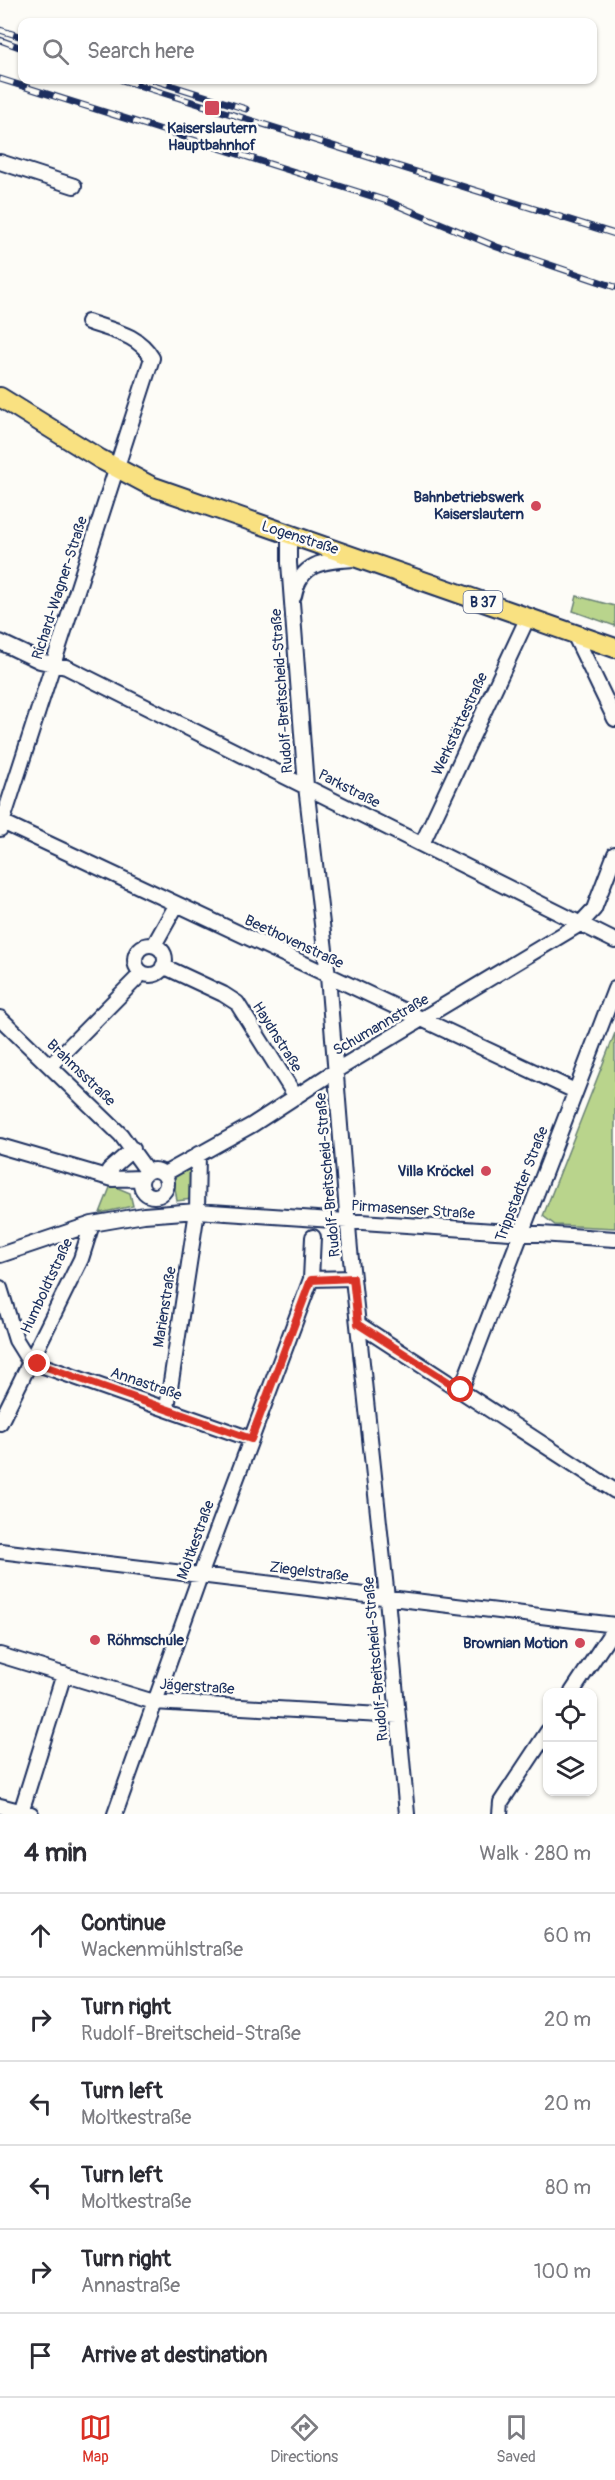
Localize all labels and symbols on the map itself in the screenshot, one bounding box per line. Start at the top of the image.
marker: Kaiserslautern Hauptbahnhof [203,99,221,117]
place label: Kaiserslautern Hauptbahnhof [167,119,257,155]
place label: Bahnbetriebswerk Kaiserslautern [414,488,525,524]
marker: Bahnbetriebswerk Kaiserslautern [529,499,543,513]
street label: Richard-Wagner-Straße [28,513,92,662]
street label: Logenstraße [259,517,342,560]
road number: B 37 [464,591,502,613]
street label: Rudolf-Breitscheid-Straße [267,607,297,774]
street label: Werkstättestraße [428,669,492,779]
street label: Parkstraße [315,765,384,813]
street label: Beethovenstraße [241,911,347,973]
street label: Schumannstraße [330,990,433,1060]
street label: Haydnstraße [248,998,306,1076]
street label: Brahmsstraße [43,1035,120,1111]
street label: Rudolf-Breitscheid-Straße [311,1091,345,1258]
street label: Trippstadter Straße [491,1123,553,1244]
place label: Villa Kröckel [398,1162,474,1181]
marker: Villa Kröckel [479,1164,493,1178]
street label: Pirmasenser Straße [350,1196,476,1224]
street label: Humboldtstraße [17,1235,78,1337]
street label: Marienstraße [149,1265,181,1349]
route end [24,1350,50,1376]
street label: Annastraße [108,1363,185,1405]
route start [447,1376,473,1402]
street label: Moltkestraße [173,1497,219,1582]
street label: Ziegelstraße [268,1558,350,1586]
street label: Rudolf-Breitscheid-Straße [359,1575,393,1742]
place label: Röhmschule [107,1631,185,1650]
marker: Röhmschule [88,1633,102,1647]
place label: Brownian Motion [463,1634,568,1653]
marker: Brownian Motion [573,1636,587,1650]
street label: Jägerstraße [159,1675,236,1699]

